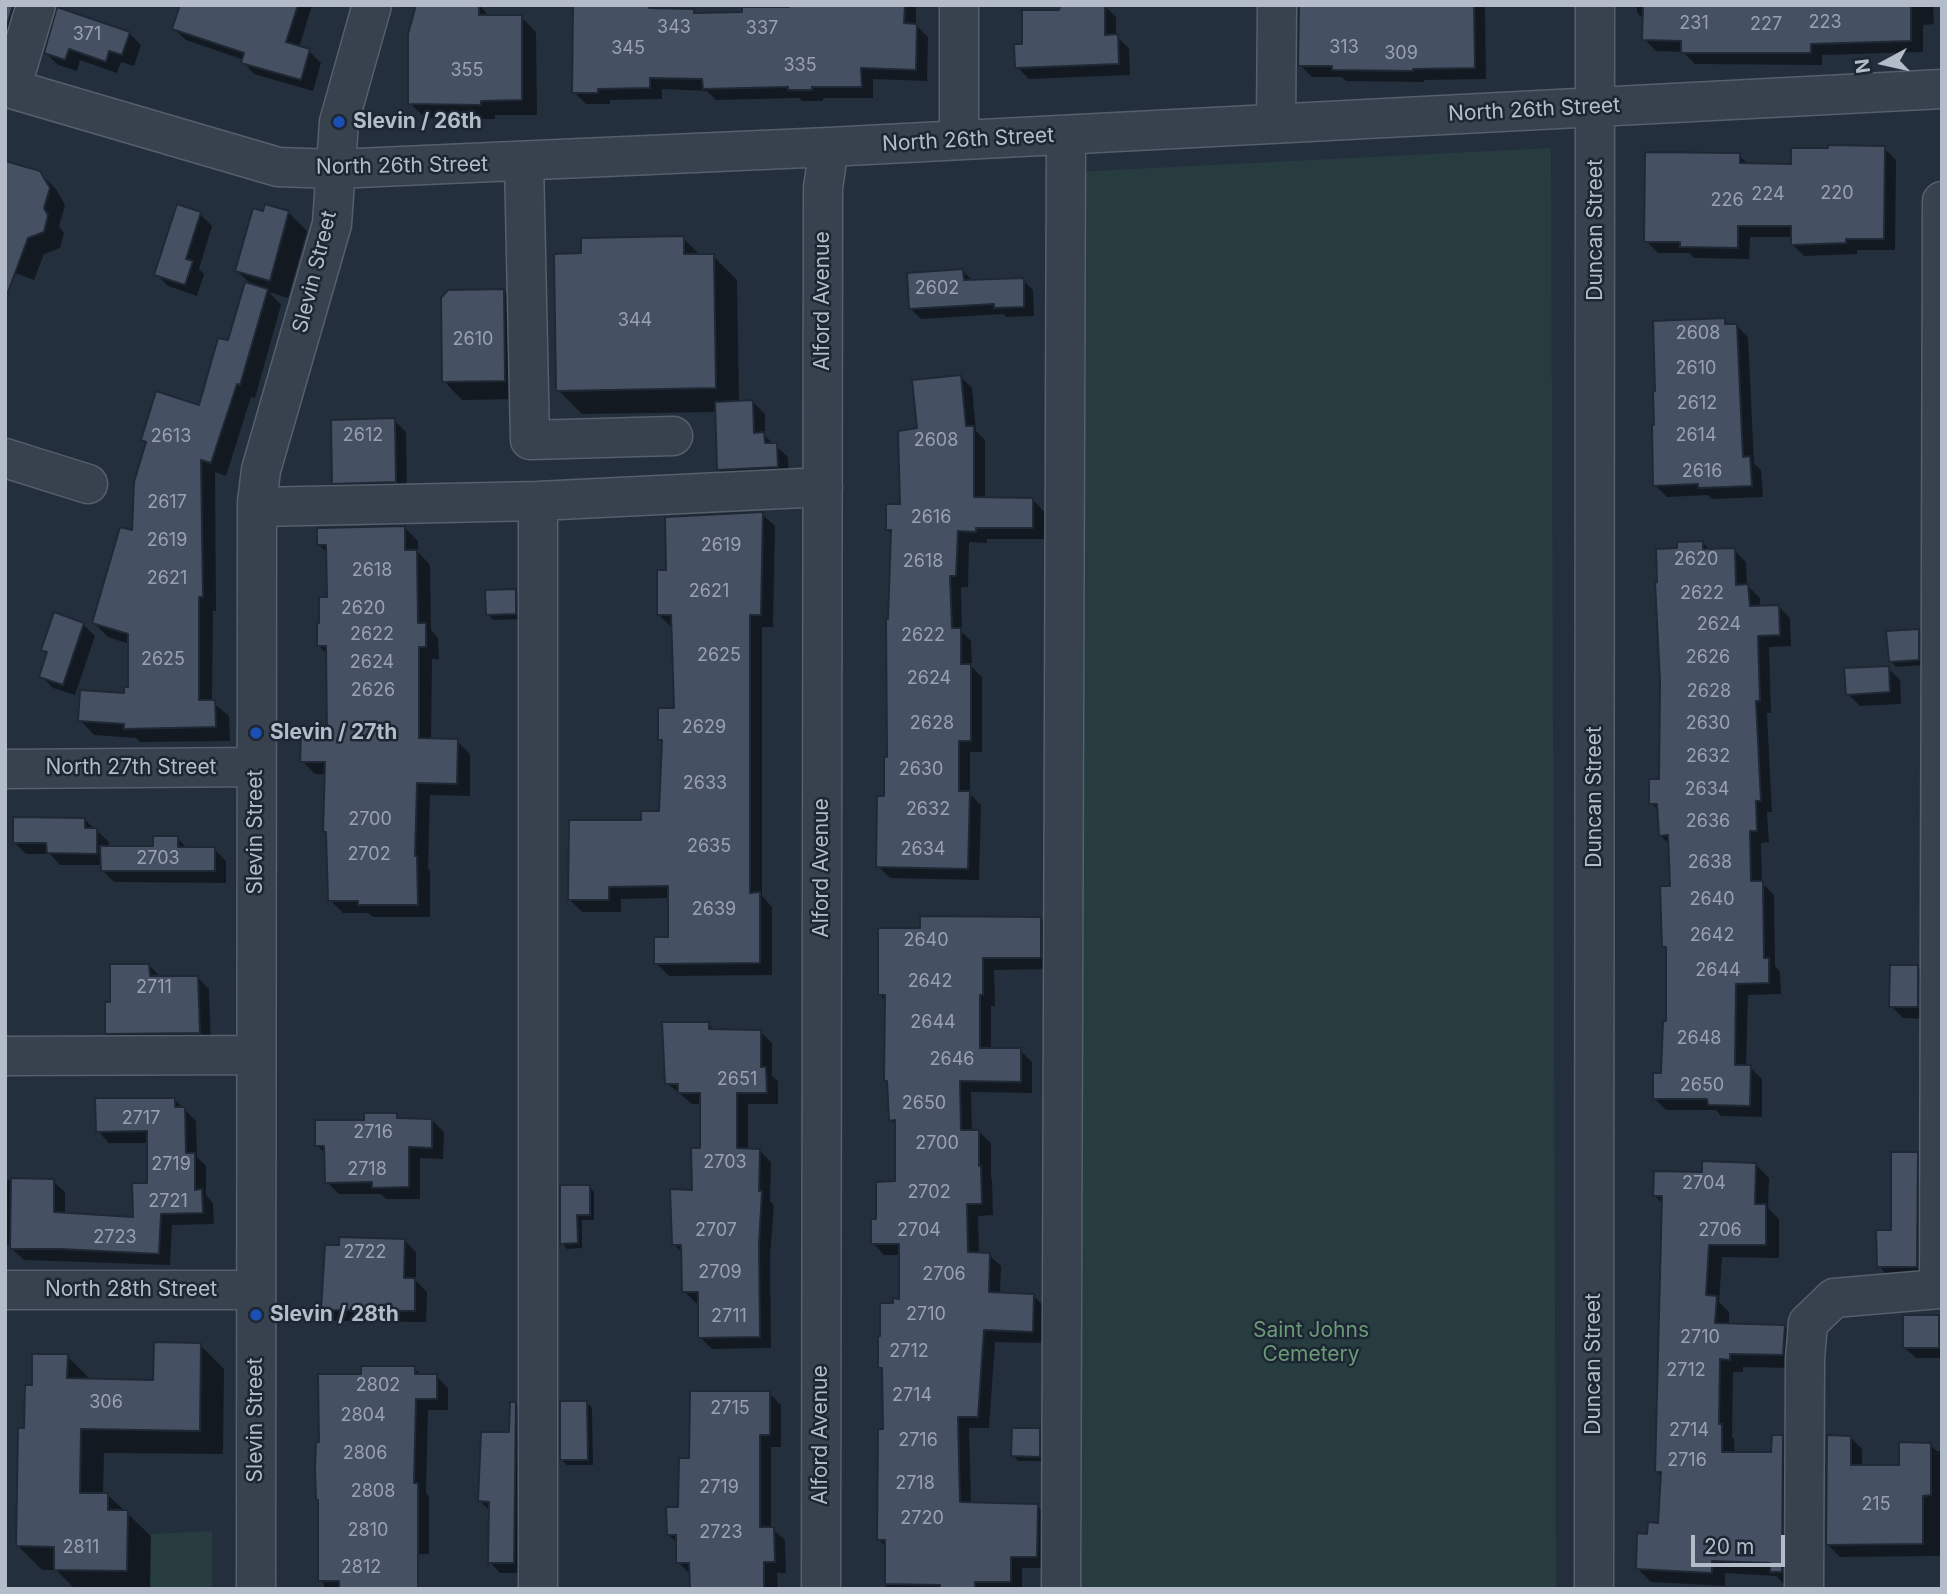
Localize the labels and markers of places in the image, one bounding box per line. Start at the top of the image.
place label: Slevin / 26th [353,109,482,135]
marker: Slevin / 26th [331,114,347,130]
place label: Slevin / 27th [270,720,397,746]
marker: Slevin / 27th [248,725,264,741]
place label: Slevin / 28th [270,1302,399,1328]
marker: Slevin / 28th [248,1307,264,1323]

